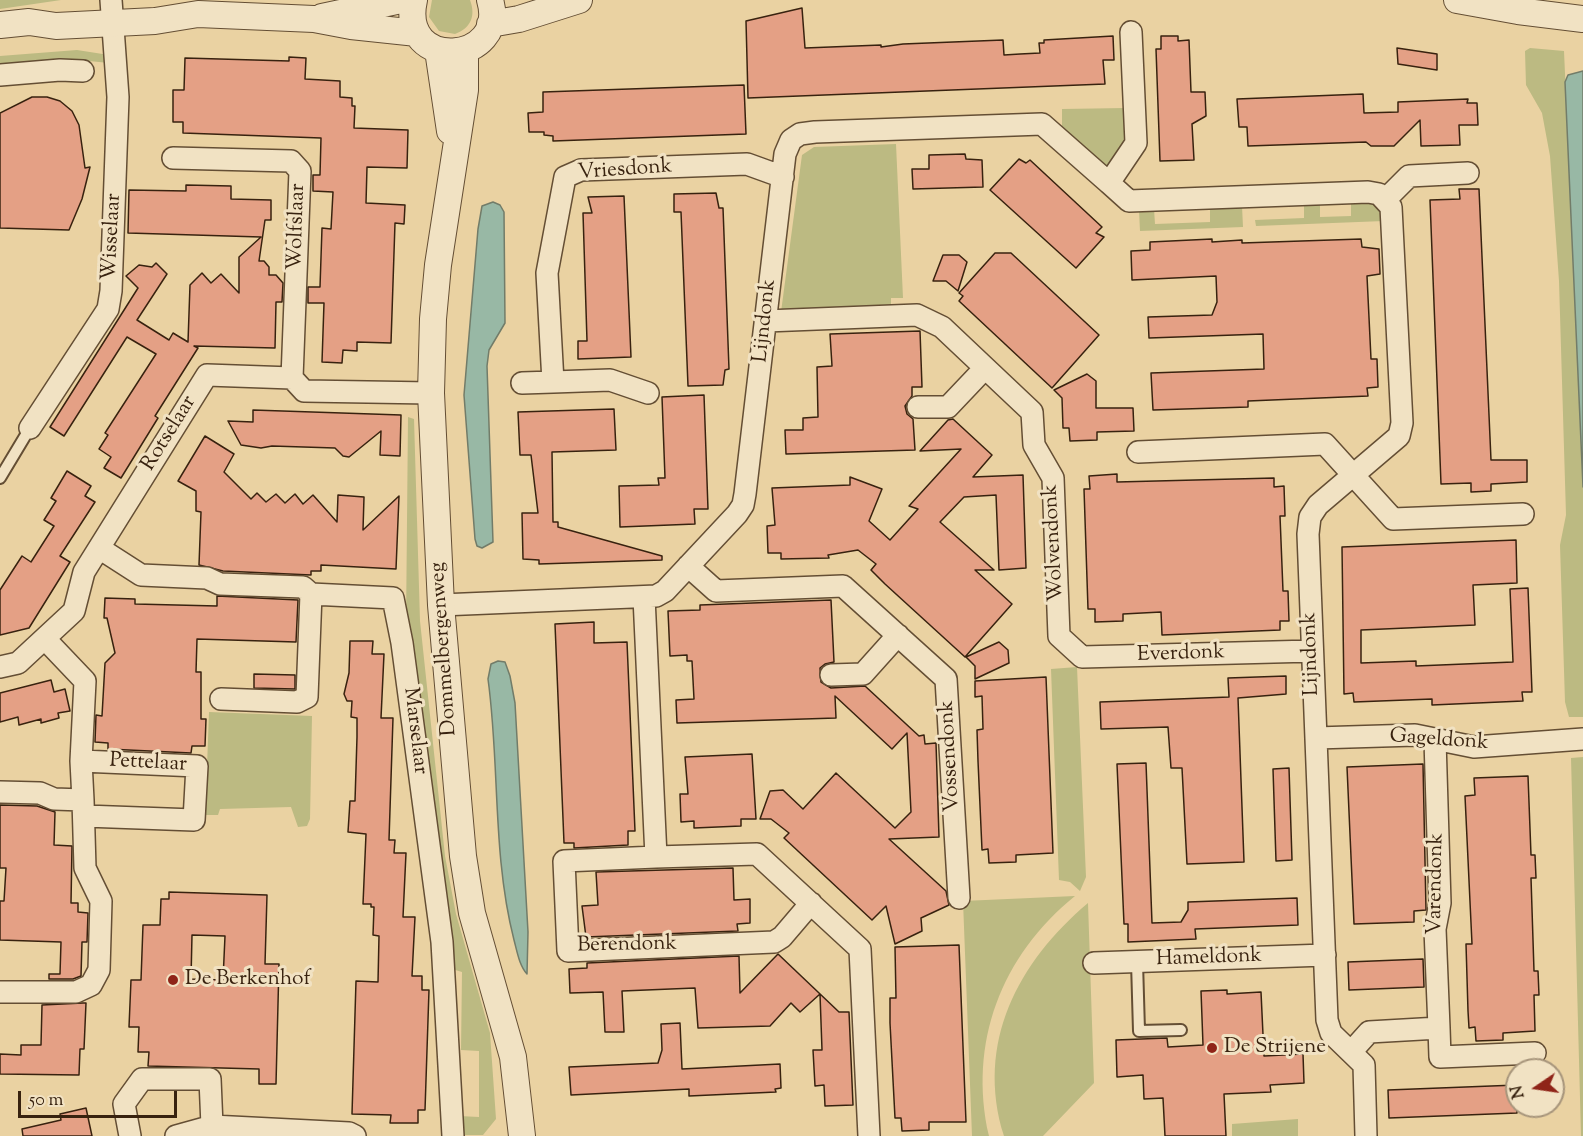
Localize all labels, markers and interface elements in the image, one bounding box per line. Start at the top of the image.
street label: Vriesdonk [577,155,673,187]
street label: Wolfslaar [284,183,312,271]
street label: Wisselaar [98,193,128,281]
street label: Lijndonk [749,278,783,364]
street label: Rotselaar [137,392,203,476]
street label: Wolvendonk [1039,484,1071,602]
street label: Dommelbergenweg [426,561,464,737]
street label: Lijndonk [1298,612,1326,696]
street label: Everdonk [1137,641,1225,669]
street label: Marselaar [396,686,432,776]
street label: Vossendonk [935,699,967,813]
street label: Gageldonk [1389,725,1489,757]
street label: Pettelaar [109,749,187,779]
street label: Varendonk [1424,833,1450,935]
street label: Berendonk [577,933,677,959]
street label: Hameldonk [1156,945,1262,973]
place label: De Berkenhof [185,967,311,993]
marker: De Berkenhof [166,973,180,987]
place label: De Strijene [1224,1035,1326,1061]
marker: De Strijene [1205,1041,1219,1055]
north arrow [1505,1058,1565,1118]
scale bar [21,1079,180,1117]
text: N [1506,1083,1532,1101]
text: 50 m [29,1088,63,1114]

